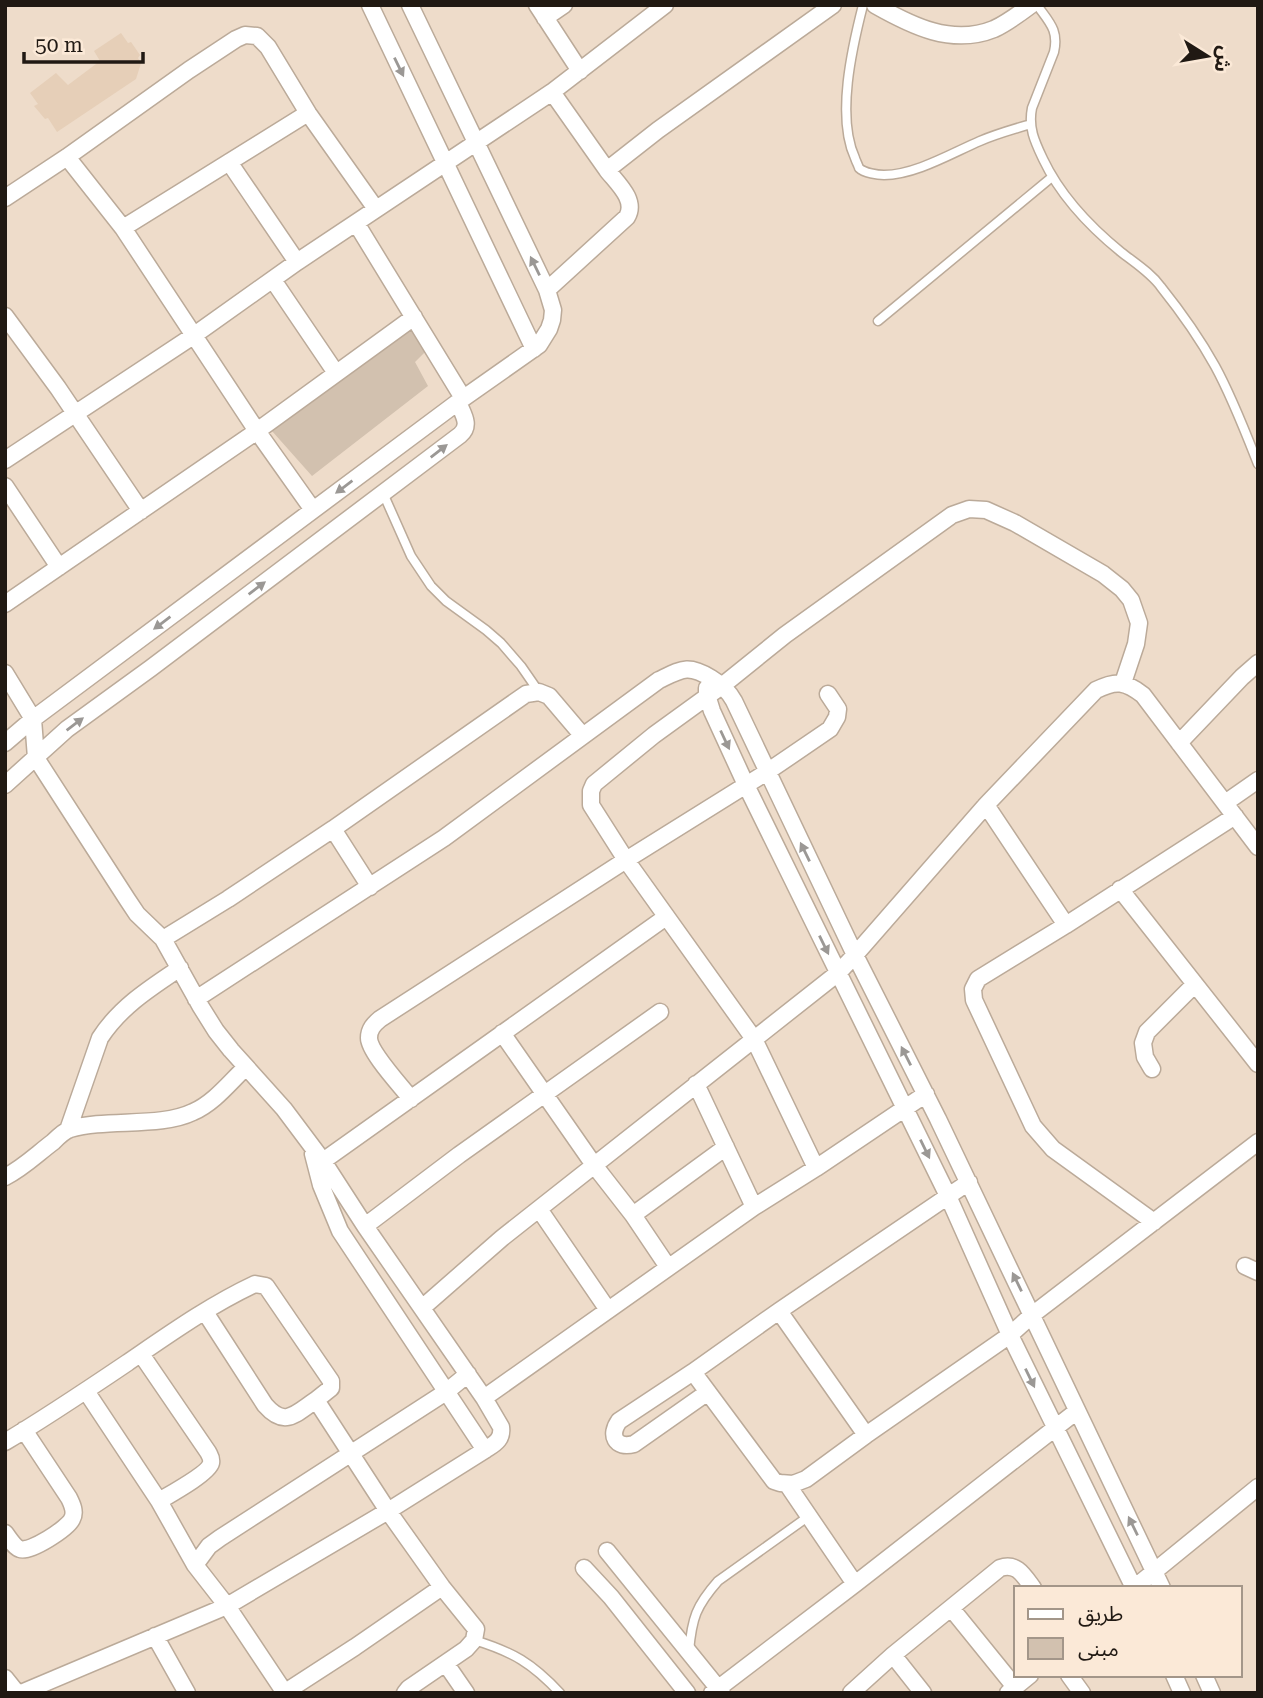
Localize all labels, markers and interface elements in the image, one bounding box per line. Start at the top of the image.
scale bar [24,21,144,65]
north arrow [1172,21,1242,91]
text: 50 m [35,33,83,57]
text: ش [1209,44,1237,74]
one-way arrow [393,57,405,77]
one-way arrow [529,256,541,276]
one-way arrow [430,444,448,459]
one-way arrow [335,479,353,493]
one-way arrow [248,581,267,595]
one-way arrow [153,615,171,629]
one-way arrow [66,717,84,731]
one-way arrow [719,730,731,750]
one-way arrow [800,842,811,862]
one-way arrow [818,935,830,955]
one-way arrow [901,1045,913,1065]
one-way arrow [919,1139,930,1159]
one-way arrow [1011,1272,1022,1292]
one-way arrow [1025,1367,1036,1388]
one-way arrow [1127,1516,1138,1536]
legend [1014,1586,1242,1677]
text: طريق [1078,1602,1123,1627]
text: مبنى [1078,1637,1119,1661]

